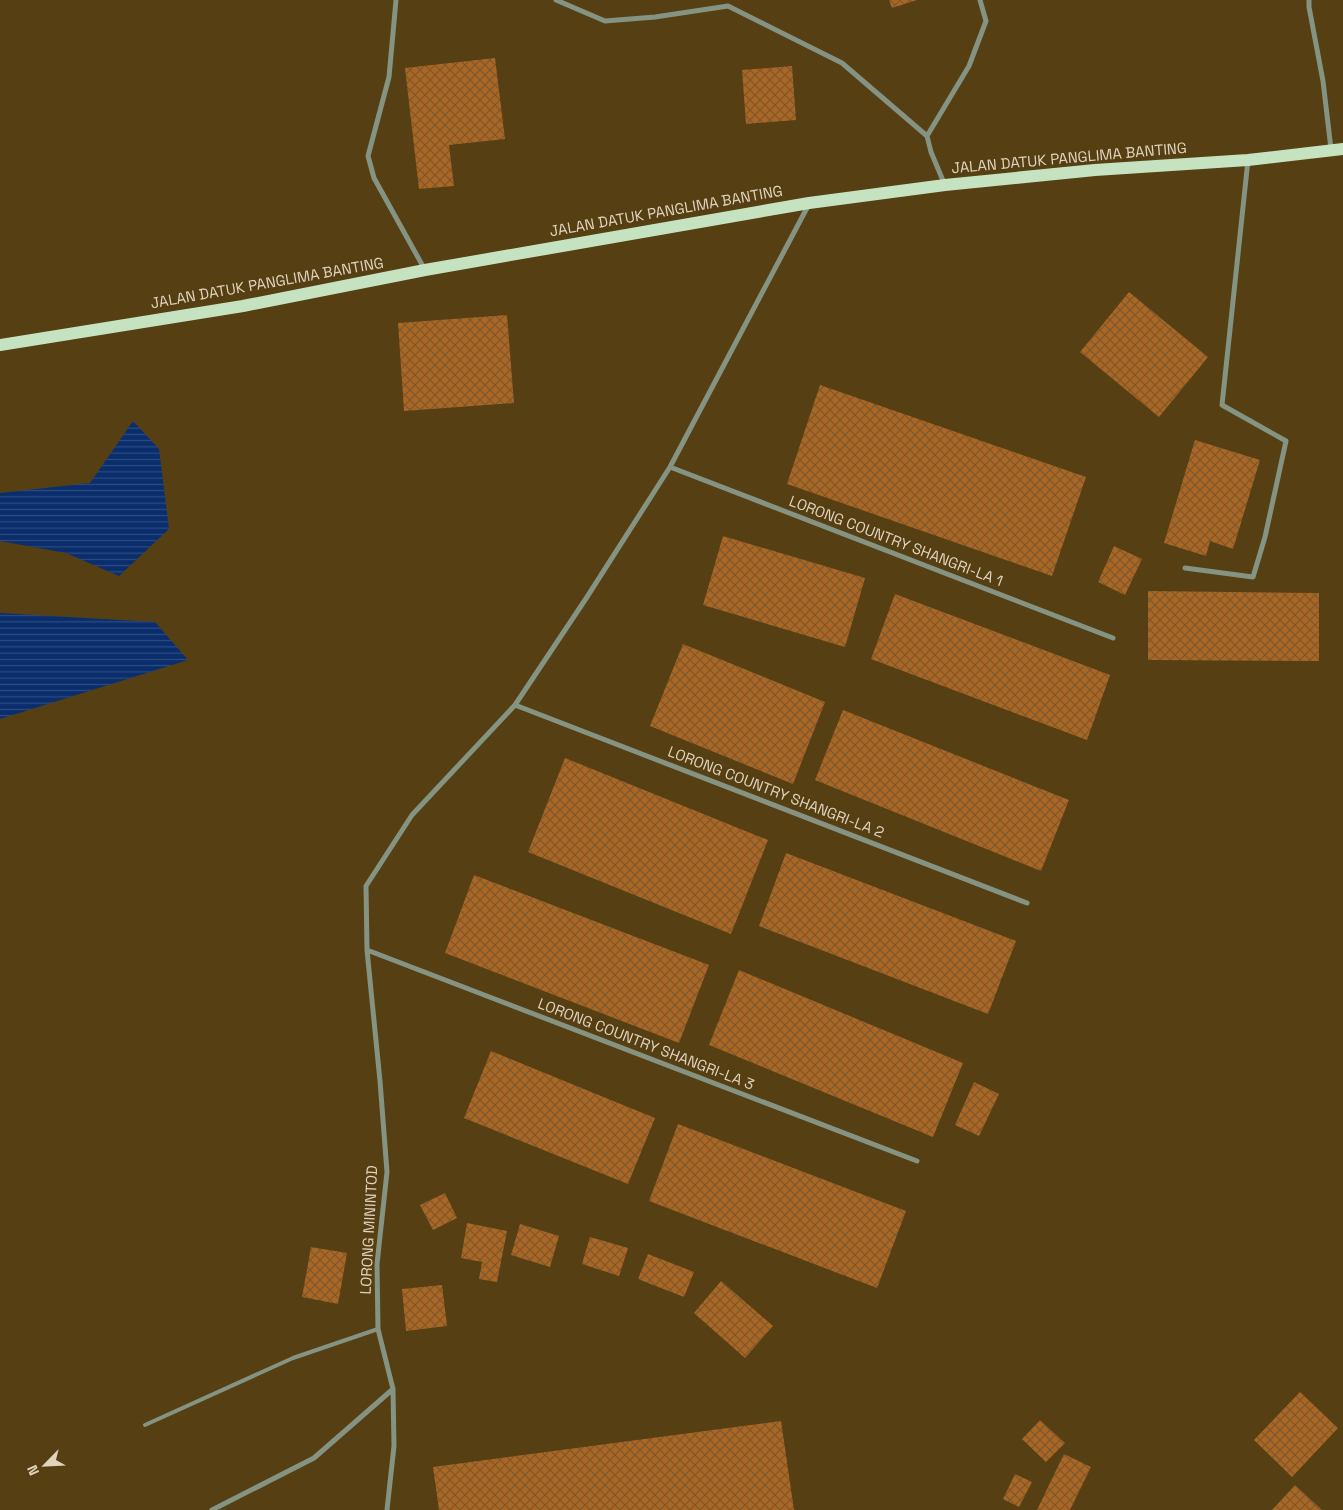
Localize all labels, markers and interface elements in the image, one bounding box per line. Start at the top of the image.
street label: JALAN DATUK PANGLIMA BANTING [950,138,1187,177]
street label: JALAN DATUK PANGLIMA BANTING [548,181,784,240]
street label: JALAN DATUK PANGLIMA BANTING [149,253,385,312]
street label: LORONG COUNTRY SHANGRI-LA 1 [787,491,1006,590]
street label: LORONG COUNTRY SHANGRI-LA 2 [665,741,887,842]
street label: LORONG COUNTRY SHANGRI-LA 3 [535,993,757,1094]
street label: LORONG MININTOD [356,1165,381,1295]
north arrow [20,1440,70,1490]
text: N [23,1462,43,1478]

